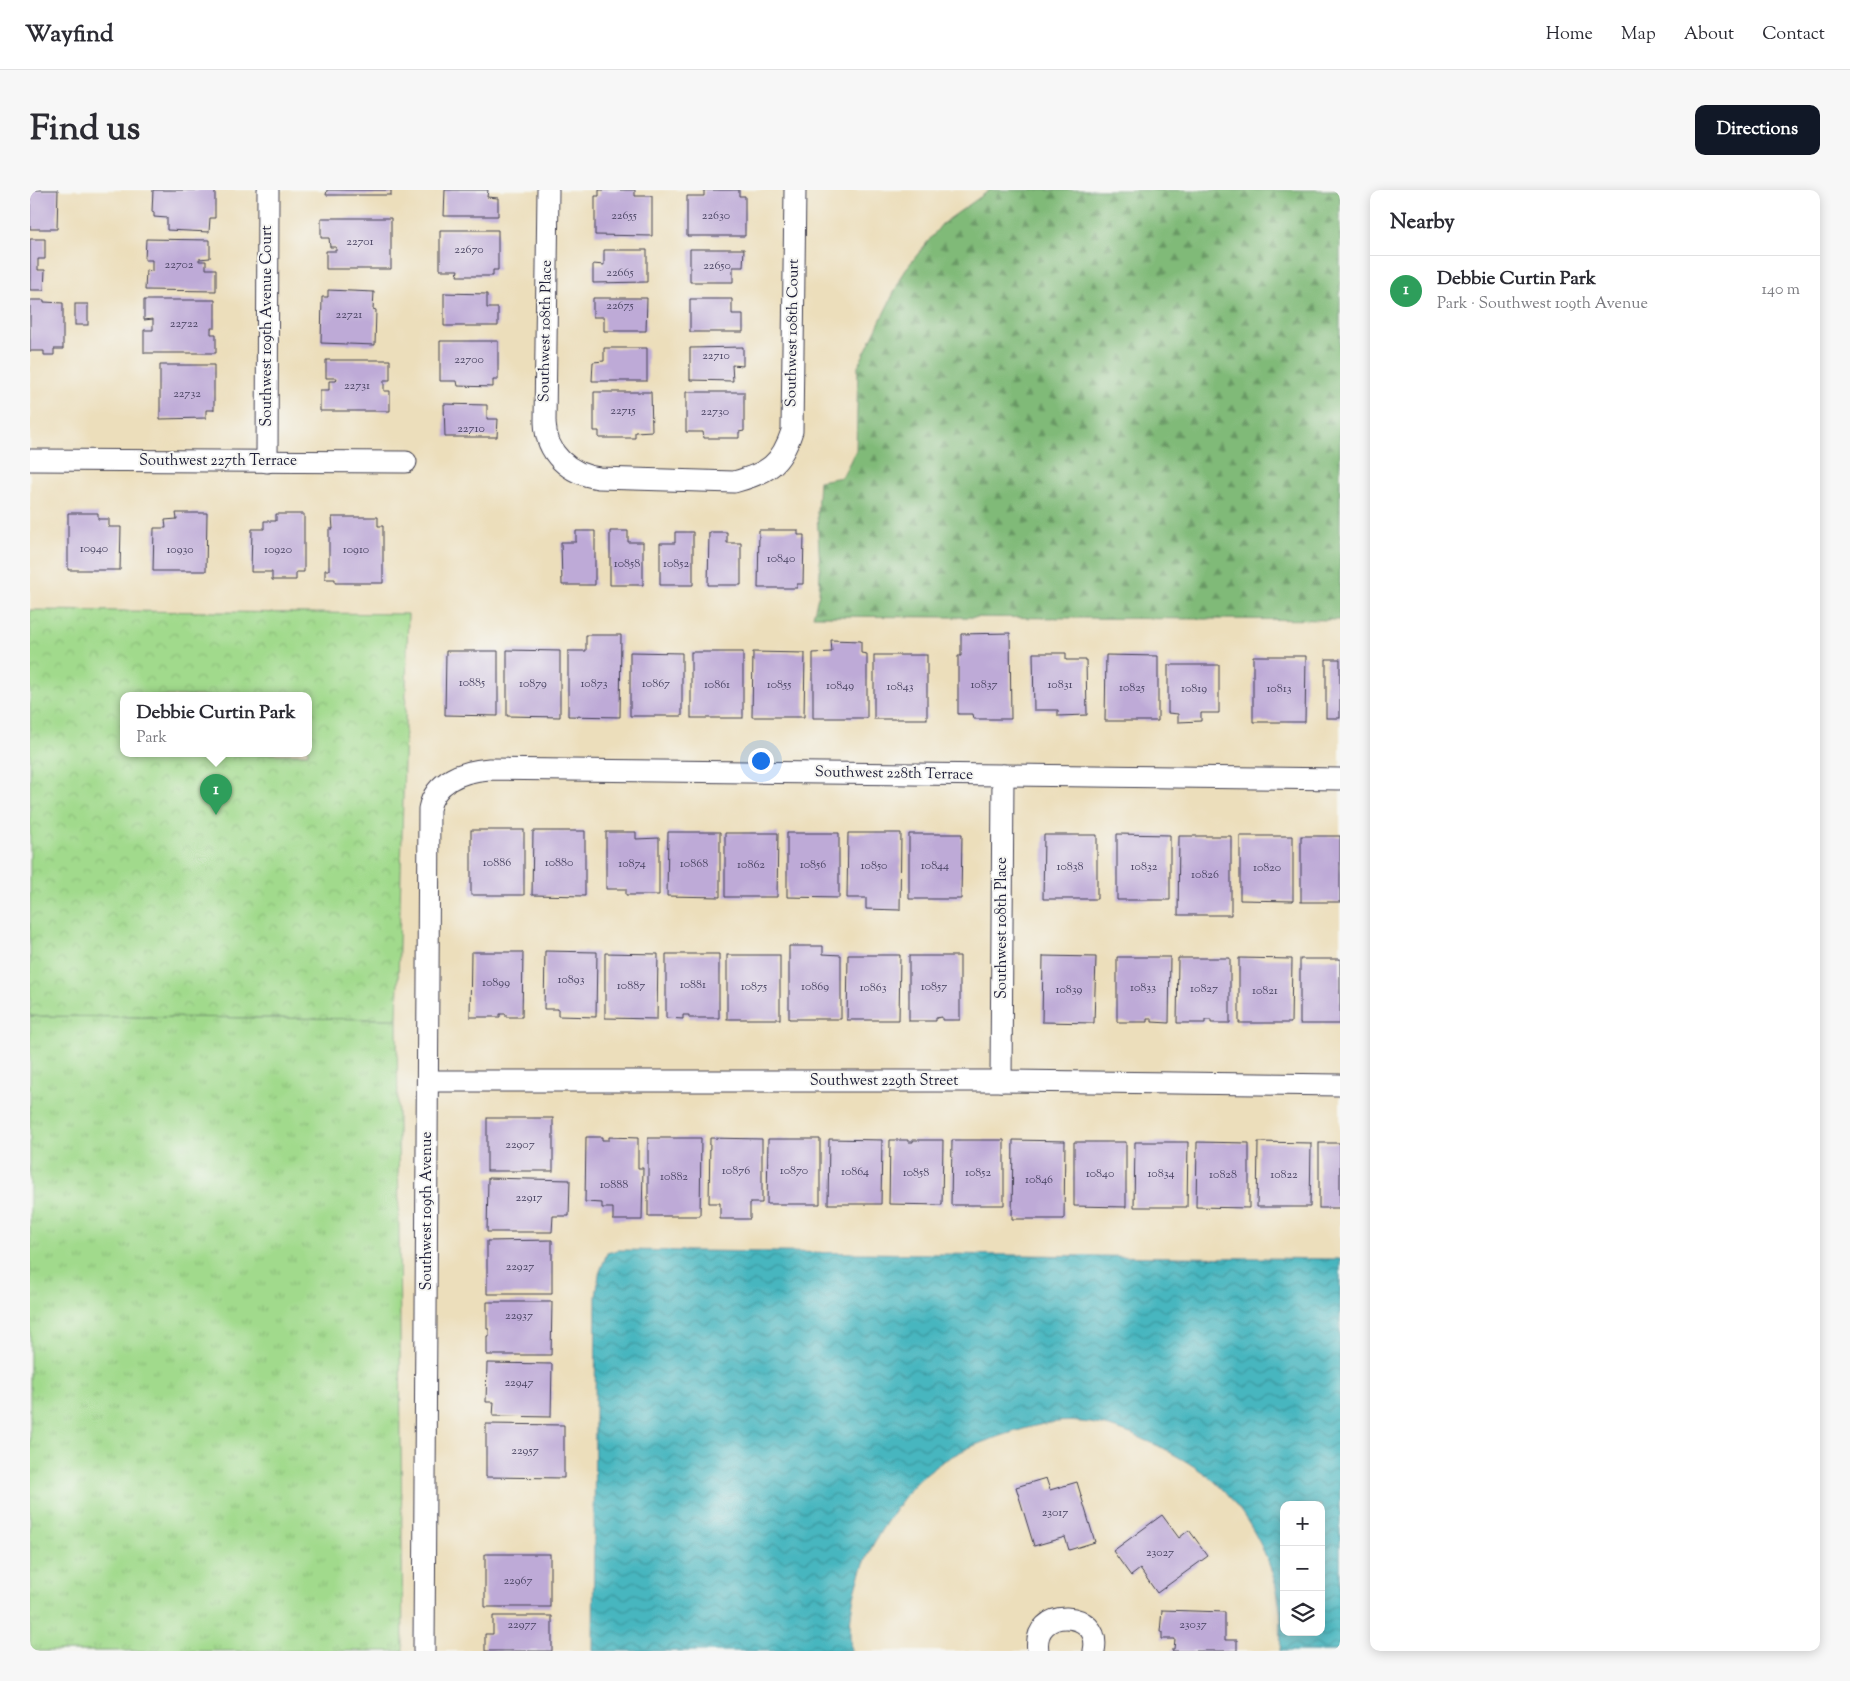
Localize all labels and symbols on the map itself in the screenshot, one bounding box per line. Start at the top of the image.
house number: 22655 [611,207,637,225]
house number: 22630 [702,207,730,225]
street label: Southwest 109th Avenue Court [257,225,278,427]
house number: 22701 [346,233,374,251]
house number: 22670 [454,241,484,259]
house number: 22702 [165,256,194,274]
house number: 22650 [703,257,731,275]
street label: Southwest 108th Court [781,259,805,407]
street label: Southwest 108th Place [534,260,558,402]
house number: 22665 [606,264,634,282]
house number: 22675 [606,297,634,315]
house number: 22721 [336,306,362,324]
house number: 22722 [170,315,199,333]
house number: 22710 [702,347,730,365]
house number: 22700 [454,351,484,369]
house number: 22731 [344,377,370,395]
house number: 22732 [173,385,201,403]
house number: 22715 [610,402,636,420]
house number: 22730 [701,403,729,421]
house number: 22710 [457,420,485,438]
street label: Southwest 227th Terrace [139,451,297,472]
house number: 10940 [80,540,108,558]
house number: 10930 [166,541,194,559]
house number: 10920 [264,541,292,559]
house number: 10910 [343,541,369,559]
house number: 10840 [767,550,795,568]
house number: 10858 [614,555,640,573]
house number: 10852 [663,555,689,573]
house number: 10885 [459,674,485,692]
house number: 10879 [519,675,547,693]
house number: 10873 [580,675,608,693]
house number: 10867 [642,675,670,693]
house number: 10861 [704,676,730,694]
house number: 10855 [767,676,791,694]
house number: 10837 [970,676,998,694]
house number: 10831 [1047,676,1073,694]
house number: 10849 [826,677,854,695]
house number: 10843 [886,678,914,696]
house number: 10825 [1119,679,1145,697]
house number: 10819 [1181,680,1207,698]
house number: 10813 [1266,680,1292,698]
your location [748,748,774,774]
street label: Southwest 228th Terrace [815,762,973,786]
pin: 1 [200,774,232,815]
house number: 10886 [483,854,511,872]
house number: 10880 [545,854,573,872]
house number: 10874 [618,855,646,873]
house number: 10868 [680,855,708,873]
house number: 10862 [737,856,765,874]
house number: 10856 [800,856,826,874]
house number: 10850 [861,857,887,875]
house number: 10844 [921,857,949,875]
street label: Southwest 108th Place [992,857,1013,999]
house number: 10838 [1056,858,1084,876]
house number: 10832 [1131,858,1158,876]
house number: 10820 [1253,859,1281,877]
house number: 10826 [1191,866,1219,884]
house number: 10893 [558,971,585,989]
house number: 10899 [482,974,510,992]
house number: 10881 [680,976,706,994]
house number: 10887 [617,977,645,995]
house number: 10875 [741,978,767,996]
house number: 10869 [801,978,829,996]
house number: 10857 [921,978,947,996]
house number: 10863 [859,979,887,997]
house number: 10833 [1130,979,1156,997]
house number: 10827 [1190,980,1218,998]
house number: 10839 [1056,981,1083,999]
house number: 10821 [1252,982,1278,1000]
street label: Southwest 229th Street [810,1071,958,1092]
street label: Southwest 109th Avenue [417,1132,438,1290]
house number: 22907 [505,1136,535,1154]
house number: 10876 [722,1162,750,1180]
house number: 10870 [780,1162,808,1180]
house number: 10864 [841,1163,869,1181]
house number: 10858 [903,1164,929,1182]
house number: 10852 [965,1164,991,1182]
house number: 10840 [1086,1165,1114,1183]
house number: 10834 [1147,1165,1175,1183]
house number: 10828 [1209,1166,1237,1184]
house number: 10822 [1270,1166,1298,1184]
house number: 10882 [660,1168,688,1186]
house number: 10846 [1025,1171,1053,1189]
house number: 10888 [600,1176,628,1194]
house number: 22917 [515,1189,543,1207]
house number: 22927 [506,1258,534,1276]
house number: 22937 [505,1307,533,1325]
house number: 22947 [504,1374,534,1392]
house number: 22957 [511,1442,539,1460]
house number: 23017 [1042,1504,1068,1522]
house number: 23027 [1146,1544,1174,1562]
house number: 22967 [503,1572,533,1590]
house number: 22977 [507,1616,537,1634]
house number: 23037 [1179,1616,1207,1634]

